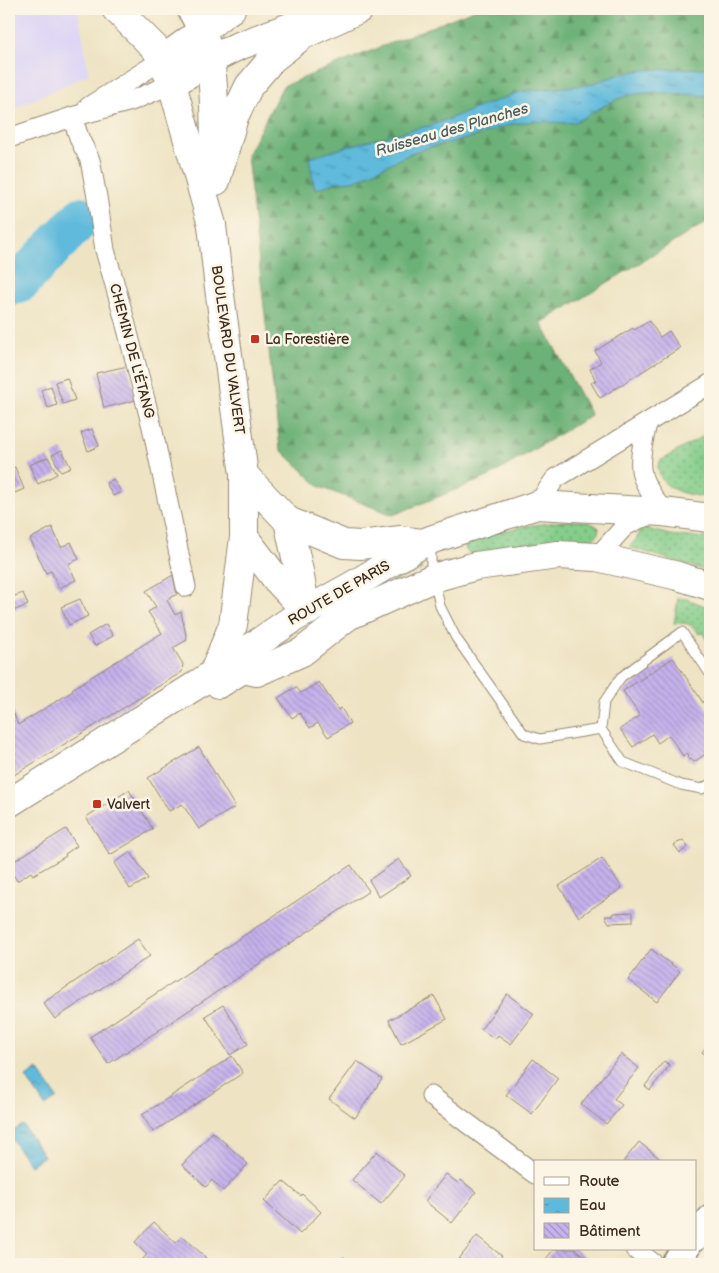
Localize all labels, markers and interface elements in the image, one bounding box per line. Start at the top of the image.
water label: Ruisseau des Planches [373,99,531,161]
street label: BOULEVARD DU VALVERT [208,264,248,436]
street label: CHEMIN DE L'ÉTANG [106,281,159,421]
place label: La Forestière [265,331,349,348]
marker: La Forestière [249,333,261,345]
street label: ROUTE DE PARIS [285,557,393,629]
place label: Valvert [107,796,151,813]
marker: Valvert [91,798,103,810]
legend [534,1160,696,1250]
text: Route [579,1172,620,1191]
text: Eau [579,1196,606,1215]
text: Bâtiment [579,1222,641,1241]

